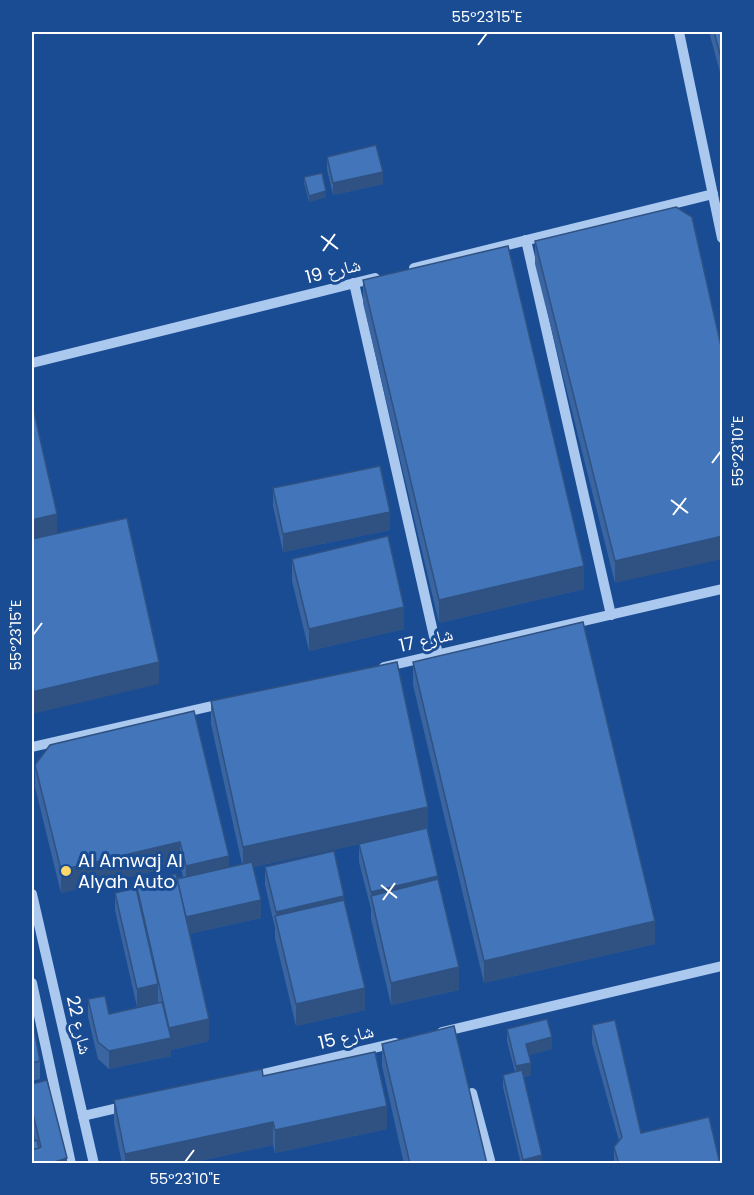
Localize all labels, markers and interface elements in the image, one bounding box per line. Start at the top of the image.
text: 55°23'15"E [451,6,523,27]
street label: شارع 19 [303,252,363,289]
text: 55°23'10"E [727,415,748,487]
text: 55°23'15"E [5,599,26,671]
street label: شارع 17 [396,621,455,658]
place label: Al Amwaj Al Alyah Auto [78,848,183,894]
marker: Al Amwaj Al Alyah Auto [59,864,73,878]
street label: شارع 22 [61,993,98,1057]
street label: شارع 15 [316,1018,376,1055]
text: 55°23'10"E [149,1168,221,1189]

